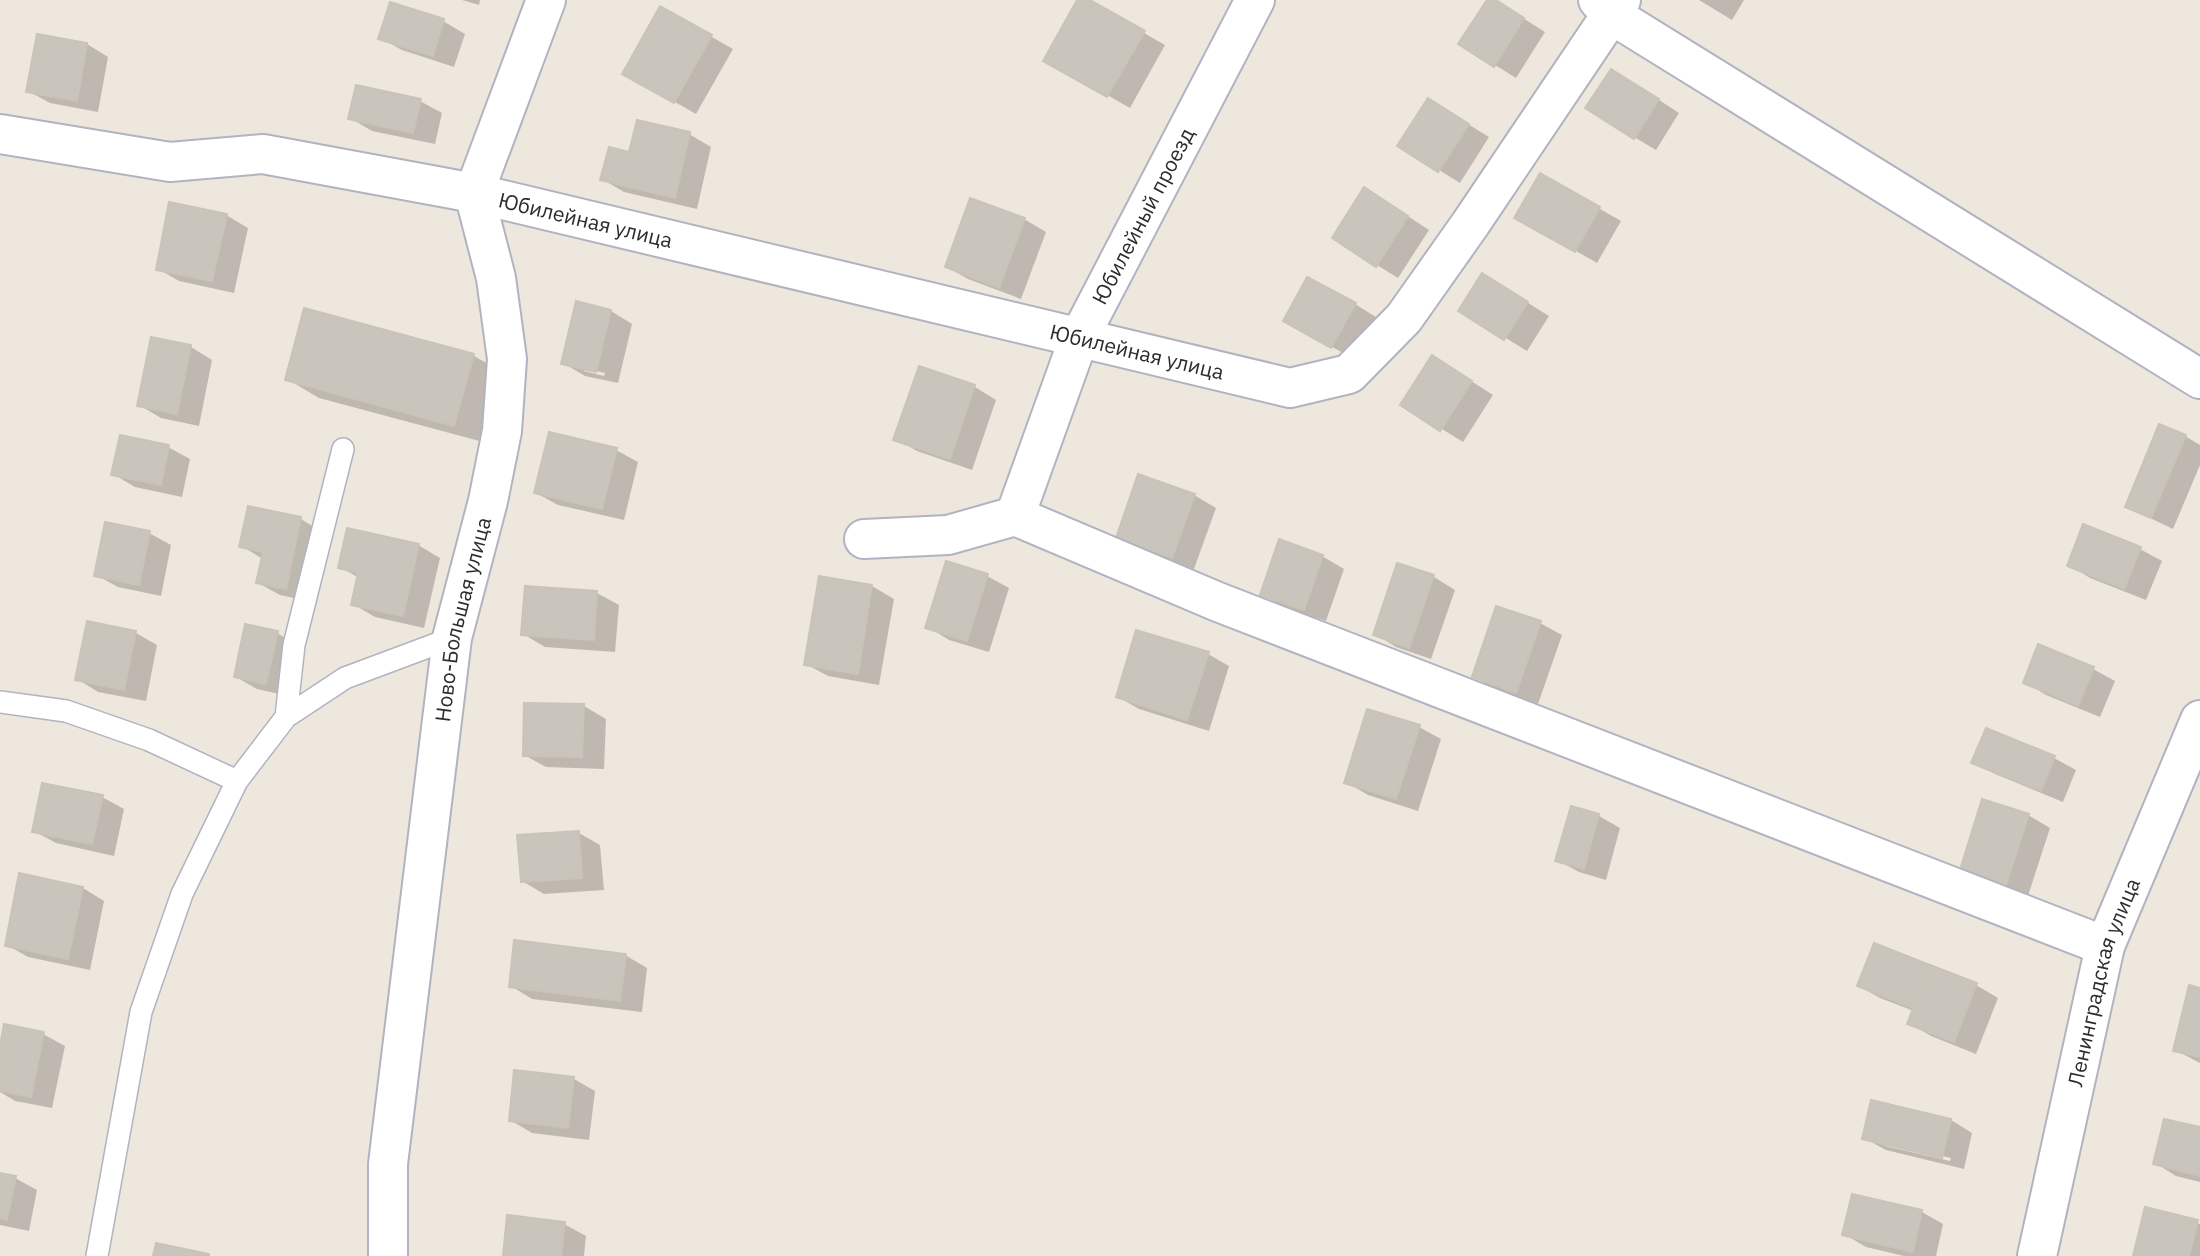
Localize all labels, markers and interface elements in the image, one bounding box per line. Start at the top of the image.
street label: Юбилейный проезд [1085,122,1200,309]
street label: Юбилейная улица [496,185,676,254]
street label: Юбилейная улица [1047,317,1227,386]
street label: Ново-Большая улица [428,514,497,723]
street label: Ленинградская улица [2061,874,2146,1089]

